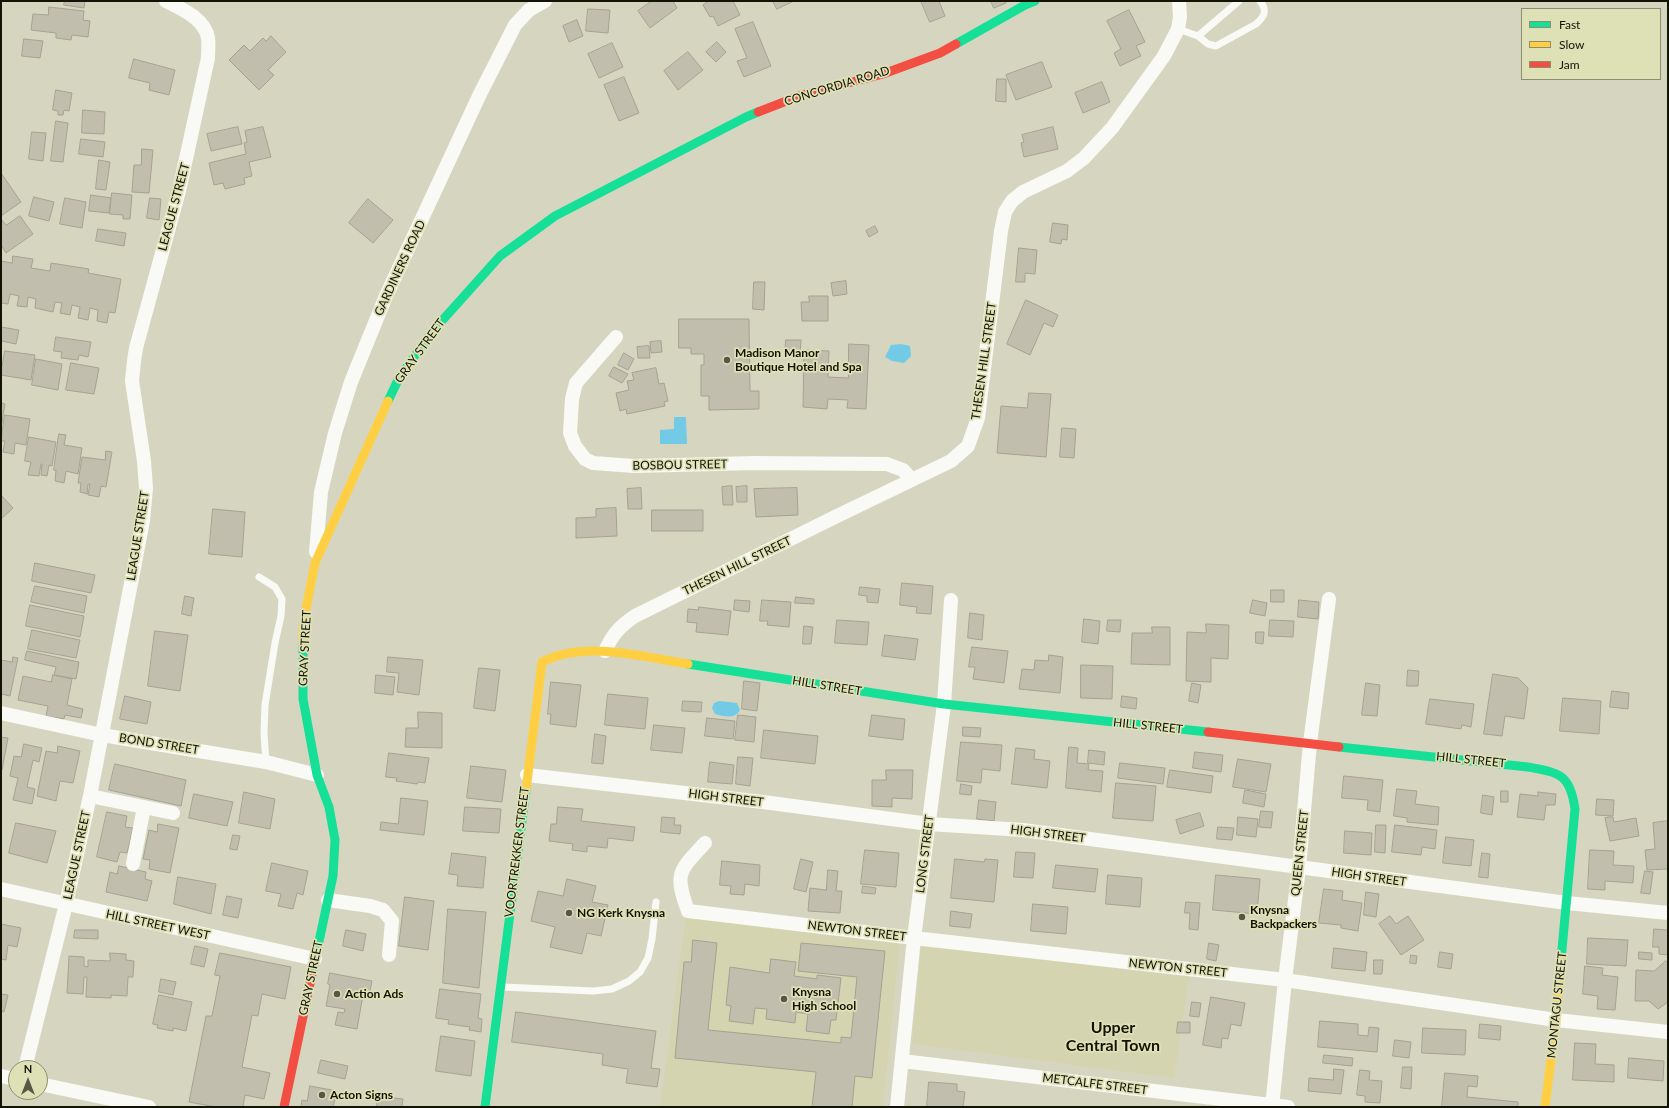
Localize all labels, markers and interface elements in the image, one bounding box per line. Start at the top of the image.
legend [1521,8,1661,80]
text: Fast [1559,17,1580,32]
text: Slow [1559,37,1584,52]
text: Jam [1559,57,1580,72]
street label: CONCORDIA ROAD [783,63,891,109]
street label: LEAGUE STREET [155,161,193,253]
street label: GARDINERS ROAD [371,218,429,318]
street label: THESEN HILL STREET [969,301,999,421]
street label: GRAY STREET [392,316,448,386]
place label: Madison Manor Boutique Hotel and Spa [735,346,862,374]
marker: Madison Manor Boutique Hotel and Spa [722,355,732,365]
street label: BOSBOU STREET [632,457,728,473]
street label: LEAGUE STREET [124,490,152,582]
street label: THESEN HILL STREET [680,533,794,599]
street label: GRAY STREET [296,610,314,686]
street label: HILL STREET [791,673,863,699]
street label: HILL STREET [1112,715,1184,737]
street label: BOND STREET [118,731,200,757]
street label: HILL STREET [1435,749,1507,771]
street label: VOORTREKKER STREET [502,786,532,918]
street label: HIGH STREET [688,786,764,810]
street label: LEAGUE STREET [61,809,93,901]
street label: QUEEN STREET [1288,809,1312,897]
street label: LONG STREET [913,814,937,894]
street label: HIGH STREET [1010,822,1086,846]
street label: HIGH STREET [1331,865,1407,889]
place label: Knysna Backpackers [1250,903,1317,931]
place label: NG Kerk Knysna [577,906,665,920]
street label: HILL STREET WEST [105,907,211,943]
marker: NG Kerk Knysna [564,908,574,918]
marker: Knysna Backpackers [1237,912,1247,922]
street label: NEWTON STREET [807,918,907,944]
street label: GRAY STREET [296,939,326,1017]
street label: MONTAGU STREET [1544,951,1570,1059]
street label: NEWTON STREET [1128,956,1228,980]
place label: Knysna High School [792,985,856,1013]
place label: Action Ads [345,987,404,1001]
marker: Action Ads [332,989,342,999]
marker: Knysna High School [779,994,789,1004]
district label: Upper Central Town [1066,1018,1160,1056]
north arrow [8,1060,48,1100]
text: N [24,1062,32,1075]
street label: METCALFE STREET [1042,1070,1148,1098]
place label: Acton Signs [330,1088,393,1102]
marker: Acton Signs [317,1090,327,1100]

